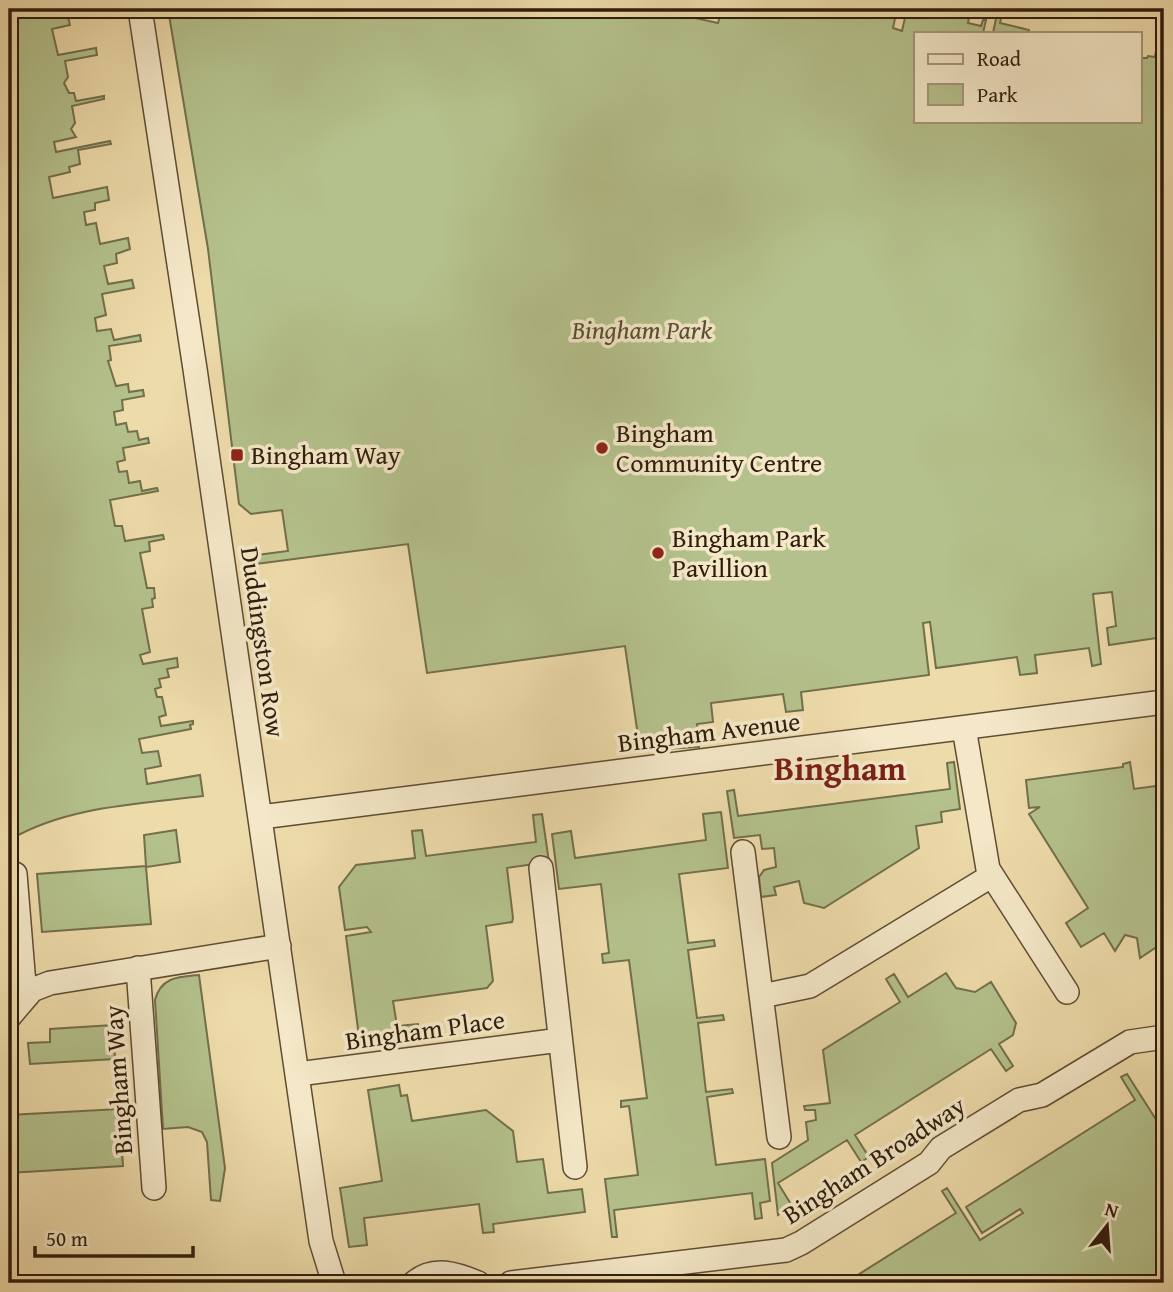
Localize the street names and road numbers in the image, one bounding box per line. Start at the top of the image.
street label: Duddingston Row [231,544,296,740]
street label: Bingham Avenue [616,701,802,762]
street label: Bingham Place [343,999,507,1060]
street label: Bingham Way [93,1004,142,1156]
street label: Bingham Broadway [775,1086,973,1233]

